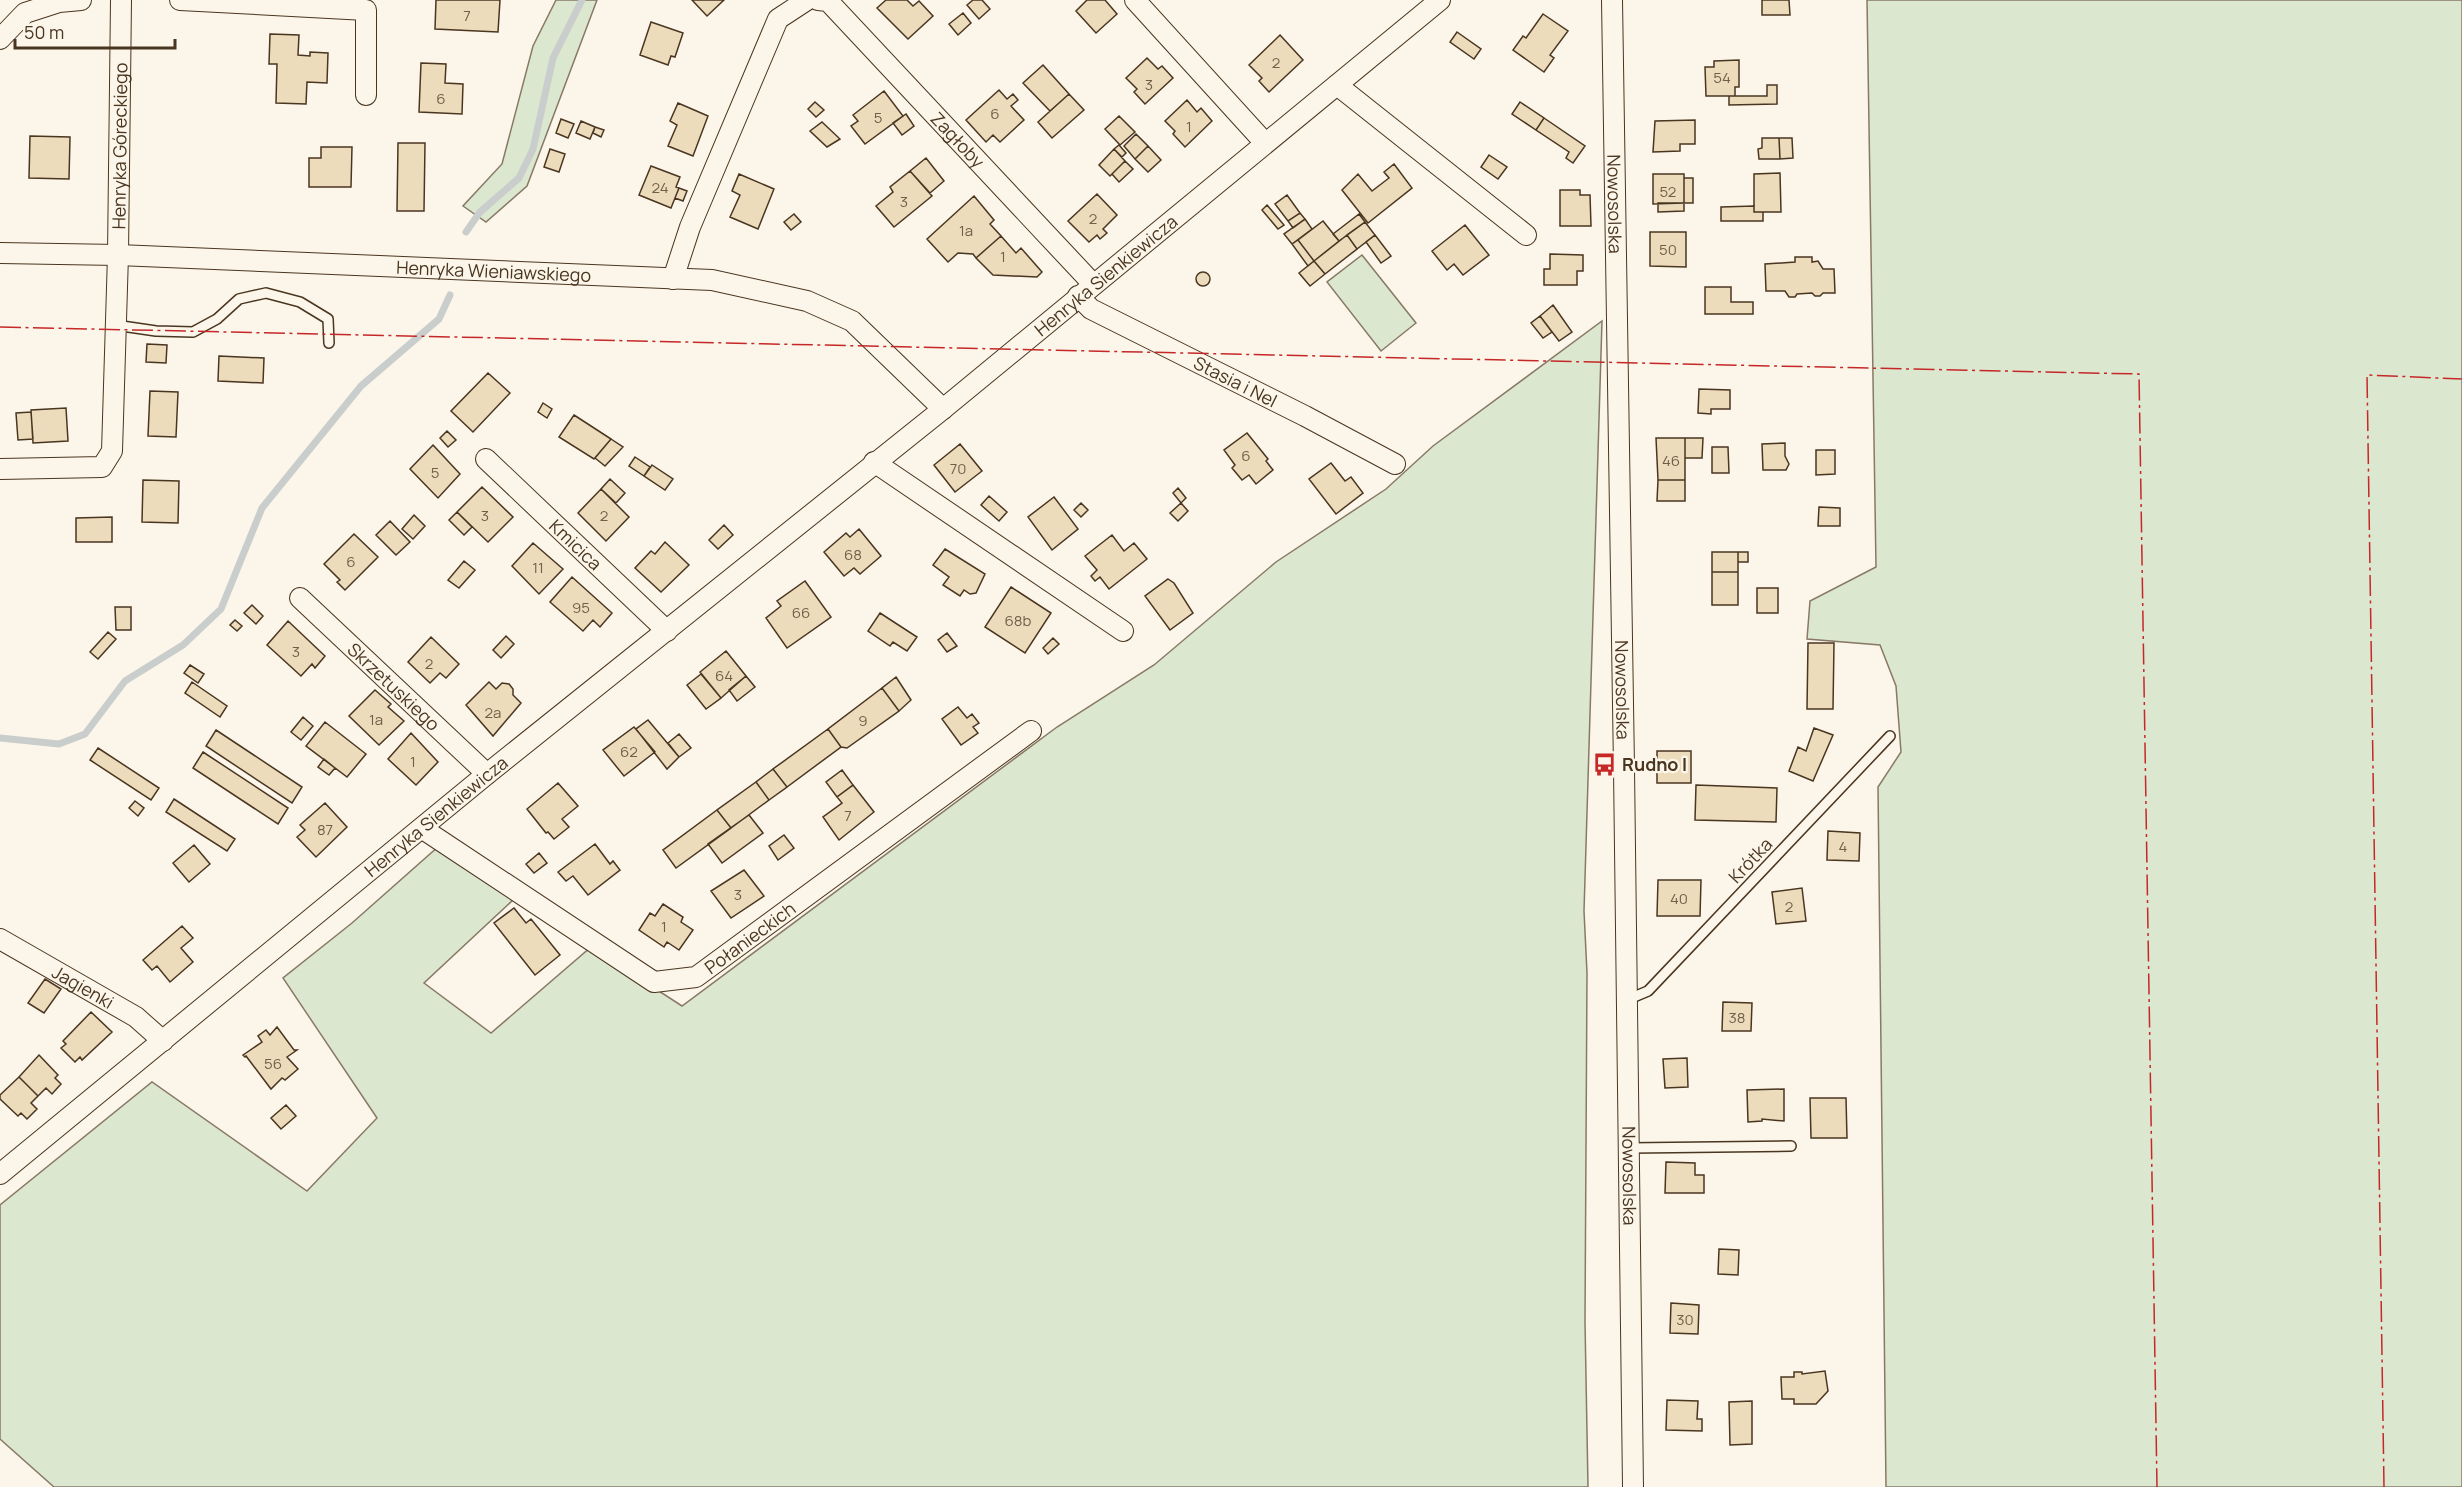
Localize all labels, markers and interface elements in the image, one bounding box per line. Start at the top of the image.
house number: 7 [463,5,471,26]
scale bar [15,12,176,50]
text: 50 m [24,20,64,44]
house number: 2 [1272,52,1280,73]
street label: Henryka Góreckiego [106,62,132,230]
house number: 54 [1713,67,1731,88]
house number: 3 [1145,74,1153,95]
house number: 6 [436,88,446,109]
house number: 6 [990,103,1000,124]
street label: Zagłoby [926,106,990,173]
house number: 5 [874,107,882,128]
house number: 1 [1186,116,1192,137]
street label: Nowosolska [1602,154,1628,254]
house number: 24 [651,177,669,198]
house number: 52 [1660,181,1676,202]
house number: 3 [900,191,908,212]
house number: 2 [1089,208,1097,229]
street label: Henryka Sienkiewicza [1029,209,1182,341]
house number: 1a [959,220,973,241]
house number: 50 [1659,239,1677,260]
house number: 1 [1000,246,1006,267]
street label: Henryka Wieniawskiego [396,255,592,287]
street label: Stasia i Nel [1190,350,1281,412]
house number: 6 [1241,445,1251,466]
house number: 46 [1662,450,1680,471]
house number: 70 [950,458,966,479]
house number: 5 [431,462,439,483]
house number: 3 [481,505,489,526]
house number: 2 [600,505,608,526]
street label: Kmicica [544,514,607,575]
house number: 68 [844,544,862,565]
house number: 6 [346,551,356,572]
house number: 11 [532,557,544,578]
house number: 95 [572,597,590,618]
house number: 66 [792,602,810,623]
house number: 68b [1005,610,1032,631]
street label: Skrzetuskiego [343,637,445,736]
street label: Nowosolska [1610,640,1636,740]
house number: 3 [292,641,300,662]
house number: 2 [425,653,433,674]
house number: 64 [715,665,733,686]
house number: 2a [485,702,501,723]
house number: 1a [369,709,383,730]
house number: 9 [858,710,868,731]
house number: 62 [620,741,638,762]
street label: Henryka Sienkiewicza [359,750,512,882]
house number: 1 [410,751,416,772]
bus stop icon: Rudno I [1591,751,1617,777]
place label: Rudno I [1622,752,1687,776]
house number: 7 [844,805,852,826]
house number: 87 [317,819,333,840]
street label: Krótka [1723,832,1777,888]
house number: 4 [1839,836,1848,857]
house number: 3 [734,884,742,905]
house number: 40 [1670,888,1688,909]
street label: Połanieckich [699,896,800,979]
house number: 2 [1785,896,1793,917]
house number: 1 [661,916,667,937]
street label: Jagienki [48,960,118,1014]
house number: 38 [1728,1007,1746,1028]
house number: 56 [264,1053,282,1074]
street label: Nowosolska [1617,1126,1642,1226]
house number: 30 [1676,1309,1694,1330]

